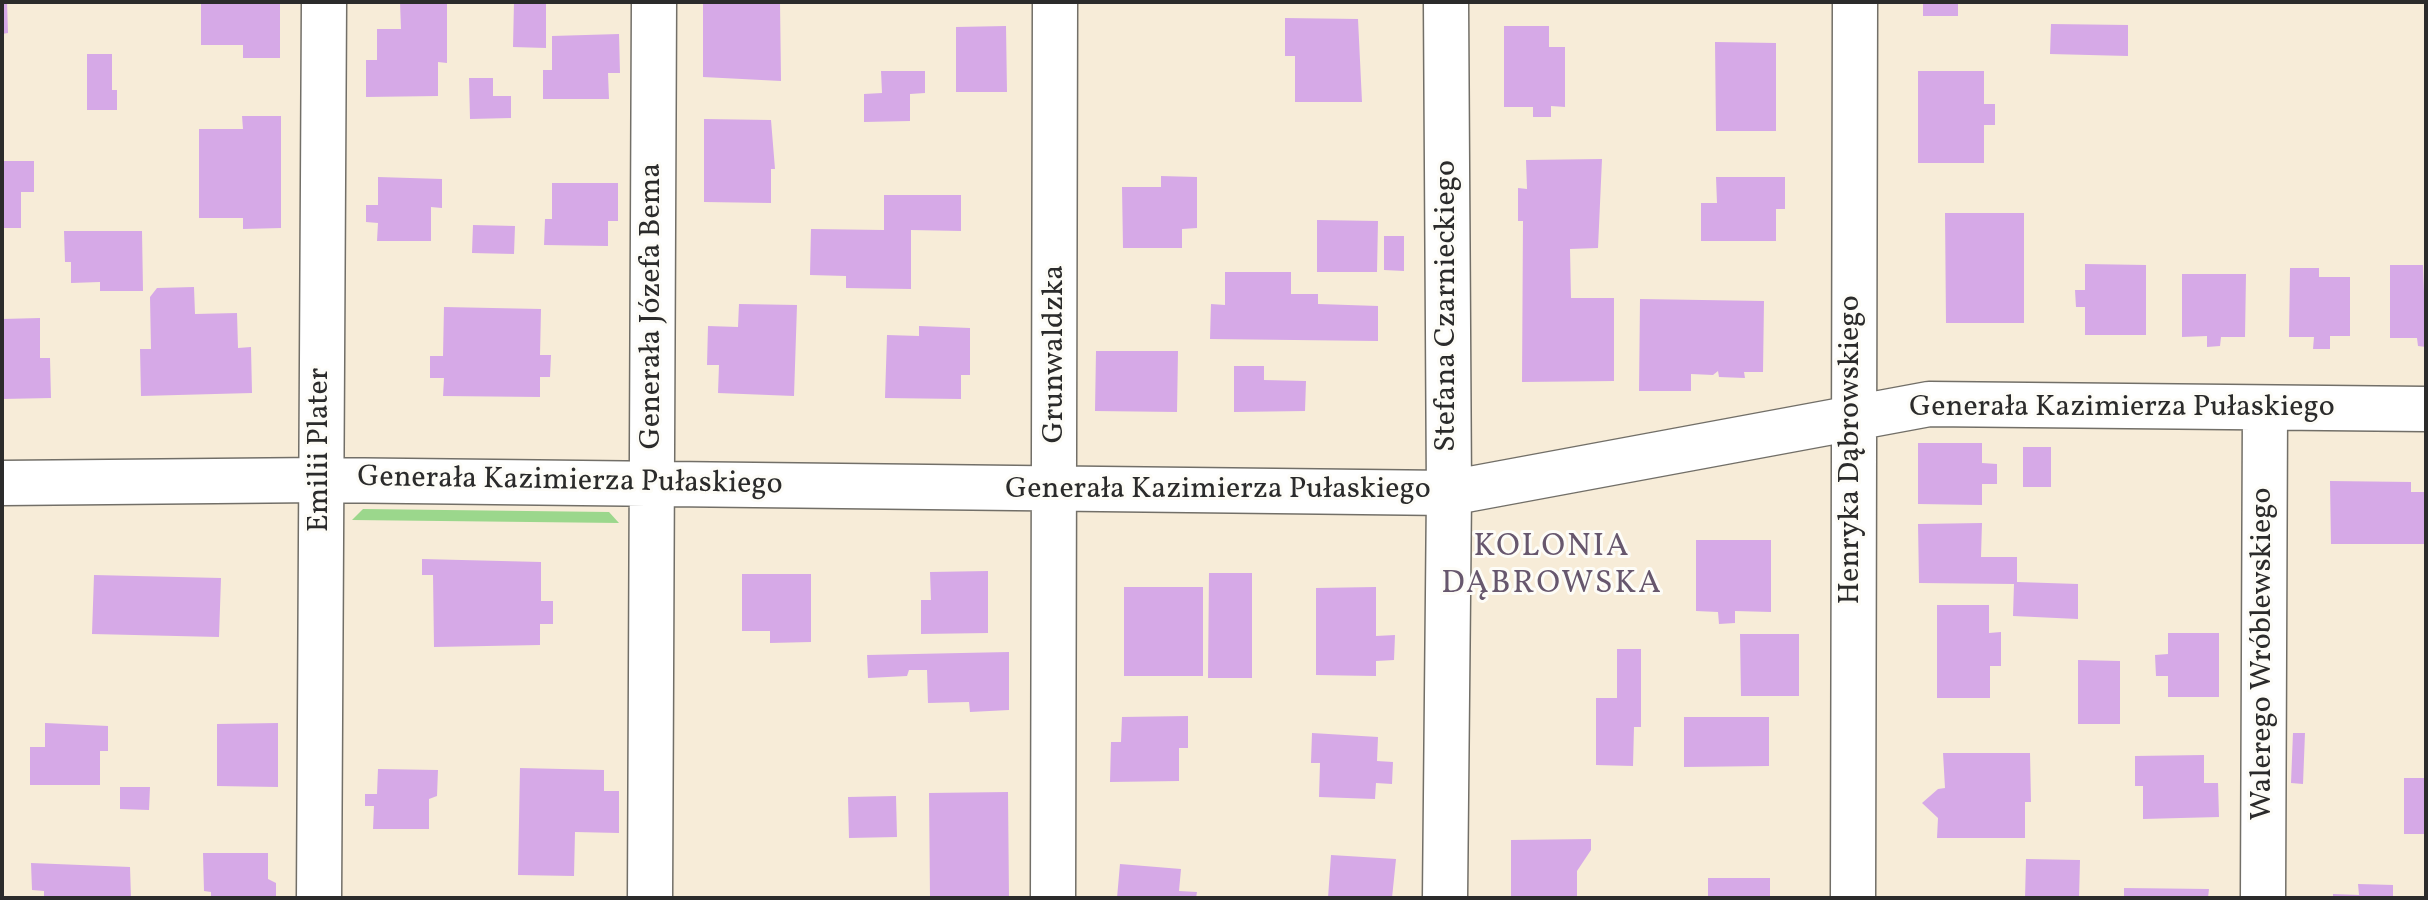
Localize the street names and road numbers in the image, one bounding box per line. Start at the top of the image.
street label: Stefana Czarnieckiego [1430,160,1466,452]
street label: Generała Józefa Bema [635,163,671,449]
street label: Grunwaldzka [1038,265,1074,443]
street label: Henryka Dąbrowskiego [1834,295,1870,605]
street label: Emilii Plater [303,368,339,532]
street label: Generała Kazimierza Pułaskiego [1909,391,2335,427]
street label: Generała Kazimierza Pułaskiego [357,461,783,505]
street label: Generała Kazimierza Pułaskiego [1005,473,1431,509]
street label: Walerego Wróblewskiego [2246,488,2282,820]

